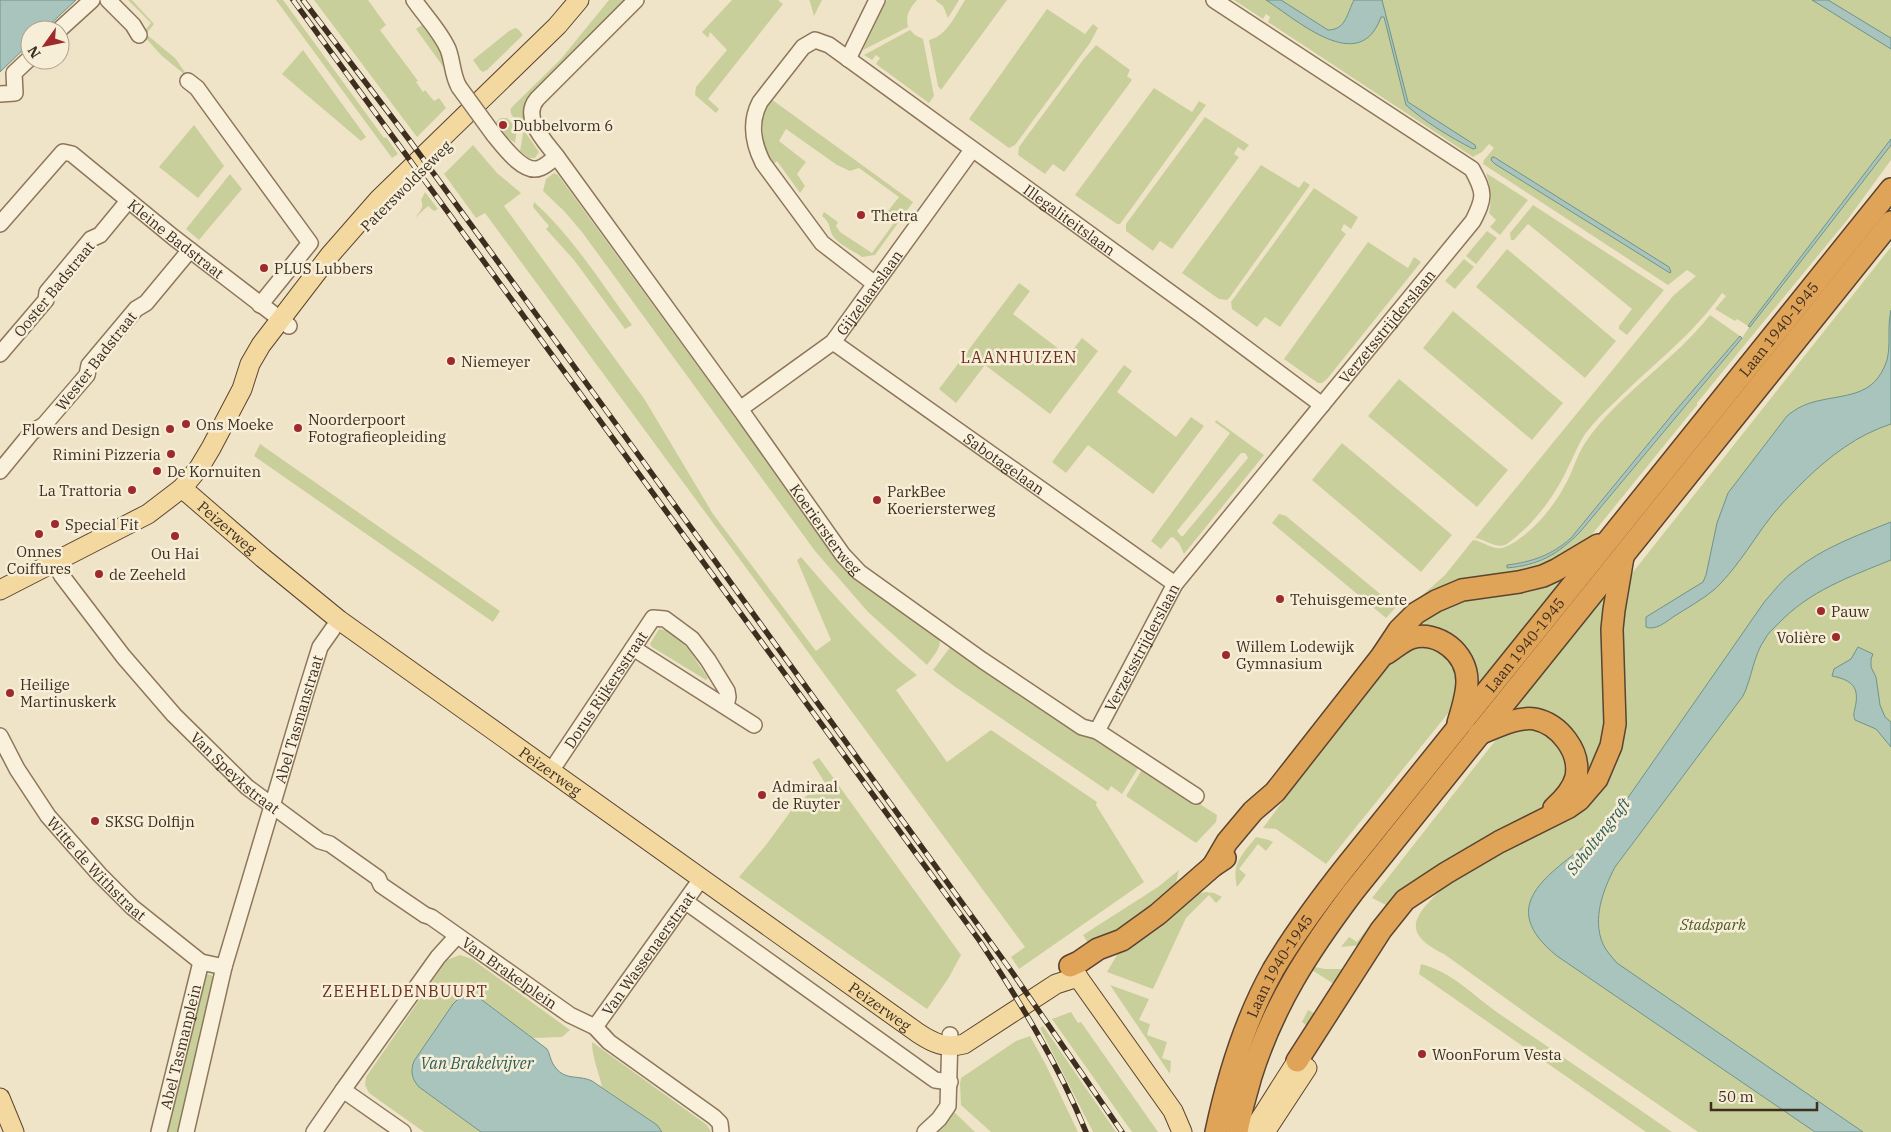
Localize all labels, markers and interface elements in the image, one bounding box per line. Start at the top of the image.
north arrow [20,20,70,70]
text: N [24,43,45,62]
place label: Dubbelvorm 6 [513,116,613,135]
marker: Dubbelvorm 6 [497,119,509,131]
street label: Paterswoldseweg [356,136,456,236]
street label: Illegaliteitslaan [1020,180,1120,259]
street label: Kleine Badstraat [124,195,228,282]
place label: Thetra [871,206,918,225]
marker: Thetra [855,209,867,221]
street label: Ooster Badstraat [10,237,98,341]
street label: Gijzelaarslaan [832,245,907,339]
place label: PLUS Lubbers [274,259,373,278]
marker: PLUS Lubbers [258,262,270,274]
street label: Verzetsstrijderslaan [1334,265,1439,387]
street label: Laan 1940-1945 [1735,278,1822,380]
street label: Wester Badstraat [51,308,141,414]
district label: LAANHUIZEN [960,347,1078,367]
place label: Niemeyer [461,352,531,371]
marker: Niemeyer [445,355,457,367]
place label: Noorderpoort Fotografieopleiding [308,410,446,446]
place label: Ons Moeke [196,415,273,434]
marker: Ons Moeke [180,418,192,430]
place label: Flowers and Design [22,420,160,439]
marker: Noorderpoort Fotografieopleiding [292,422,304,434]
marker: Flowers and Design [164,423,176,435]
street label: Sabotagelaan [960,428,1049,499]
place label: Rimini Pizzeria [53,445,161,464]
marker: Rimini Pizzeria [165,448,177,460]
place label: De Kornuiten [167,462,261,481]
marker: De Kornuiten [151,465,163,477]
street label: Koeriersterweg [786,480,866,578]
place label: La Trattoria [39,481,122,500]
place label: ParkBee Koeriersterweg [887,482,995,518]
marker: La Trattoria [126,484,138,496]
marker: ParkBee Koeriersterweg [871,494,883,506]
street label: Peizerweg [194,496,261,558]
place label: Special Fit [65,515,139,534]
marker: Special Fit [49,518,61,530]
marker: Onnes Coiffures [33,528,45,540]
marker: Ou Hai [169,530,181,542]
place label: Onnes Coiffures [7,542,71,578]
place label: Ou Hai [151,544,199,563]
place label: de Zeeheld [109,565,186,584]
marker: de Zeeheld [93,568,105,580]
street label: Verzetsstrijderslaan [1100,580,1183,714]
place label: Tehuisgemeente [1290,590,1407,609]
marker: Tehuisgemeente [1274,593,1286,605]
street label: Laan 1940-1945 [1481,593,1568,696]
place label: Pauw [1831,602,1870,621]
marker: Pauw [1815,605,1827,617]
street label: Dorus Rijkersstraat [560,627,651,752]
place label: Volière [1776,628,1826,647]
marker: Volière [1830,631,1842,643]
place label: Willem Lodewijk Gymnasium [1236,637,1354,673]
marker: Willem Lodewijk Gymnasium [1220,649,1232,661]
street label: Abel Tasmanstraat [270,653,326,786]
place label: Heilige Martinuskerk [20,675,116,711]
marker: Heilige Martinuskerk [4,687,16,699]
street label: Van Speykstraat [187,727,284,818]
street label: Peizerweg [516,742,585,800]
place label: Admiraal de Ruyter [772,777,840,813]
marker: Admiraal de Ruyter [756,789,768,801]
water label: Scholtengraft [1561,793,1635,879]
street label: Witte de Withstraat [43,812,150,924]
place label: SKSG Dolfijn [105,812,195,831]
marker: SKSG Dolfijn [89,815,101,827]
street label: Van Wassenaerstraat [597,887,699,1019]
street label: Laan 1940-1945 [1242,910,1316,1020]
park label: Stadspark [1679,915,1746,934]
street label: Van Brakelplein [458,932,562,1013]
street label: Peizerweg [845,977,915,1035]
district label: ZEEHELDENBUURT [322,981,488,1001]
street label: Abel Tasmanplein [155,982,205,1111]
place label: WoonForum Vesta [1432,1045,1562,1064]
marker: WoonForum Vesta [1416,1048,1428,1060]
water label: Van Brakelvijver [420,1053,535,1073]
scale bar [1711,1080,1817,1112]
text: 50 m [1718,1087,1754,1106]

